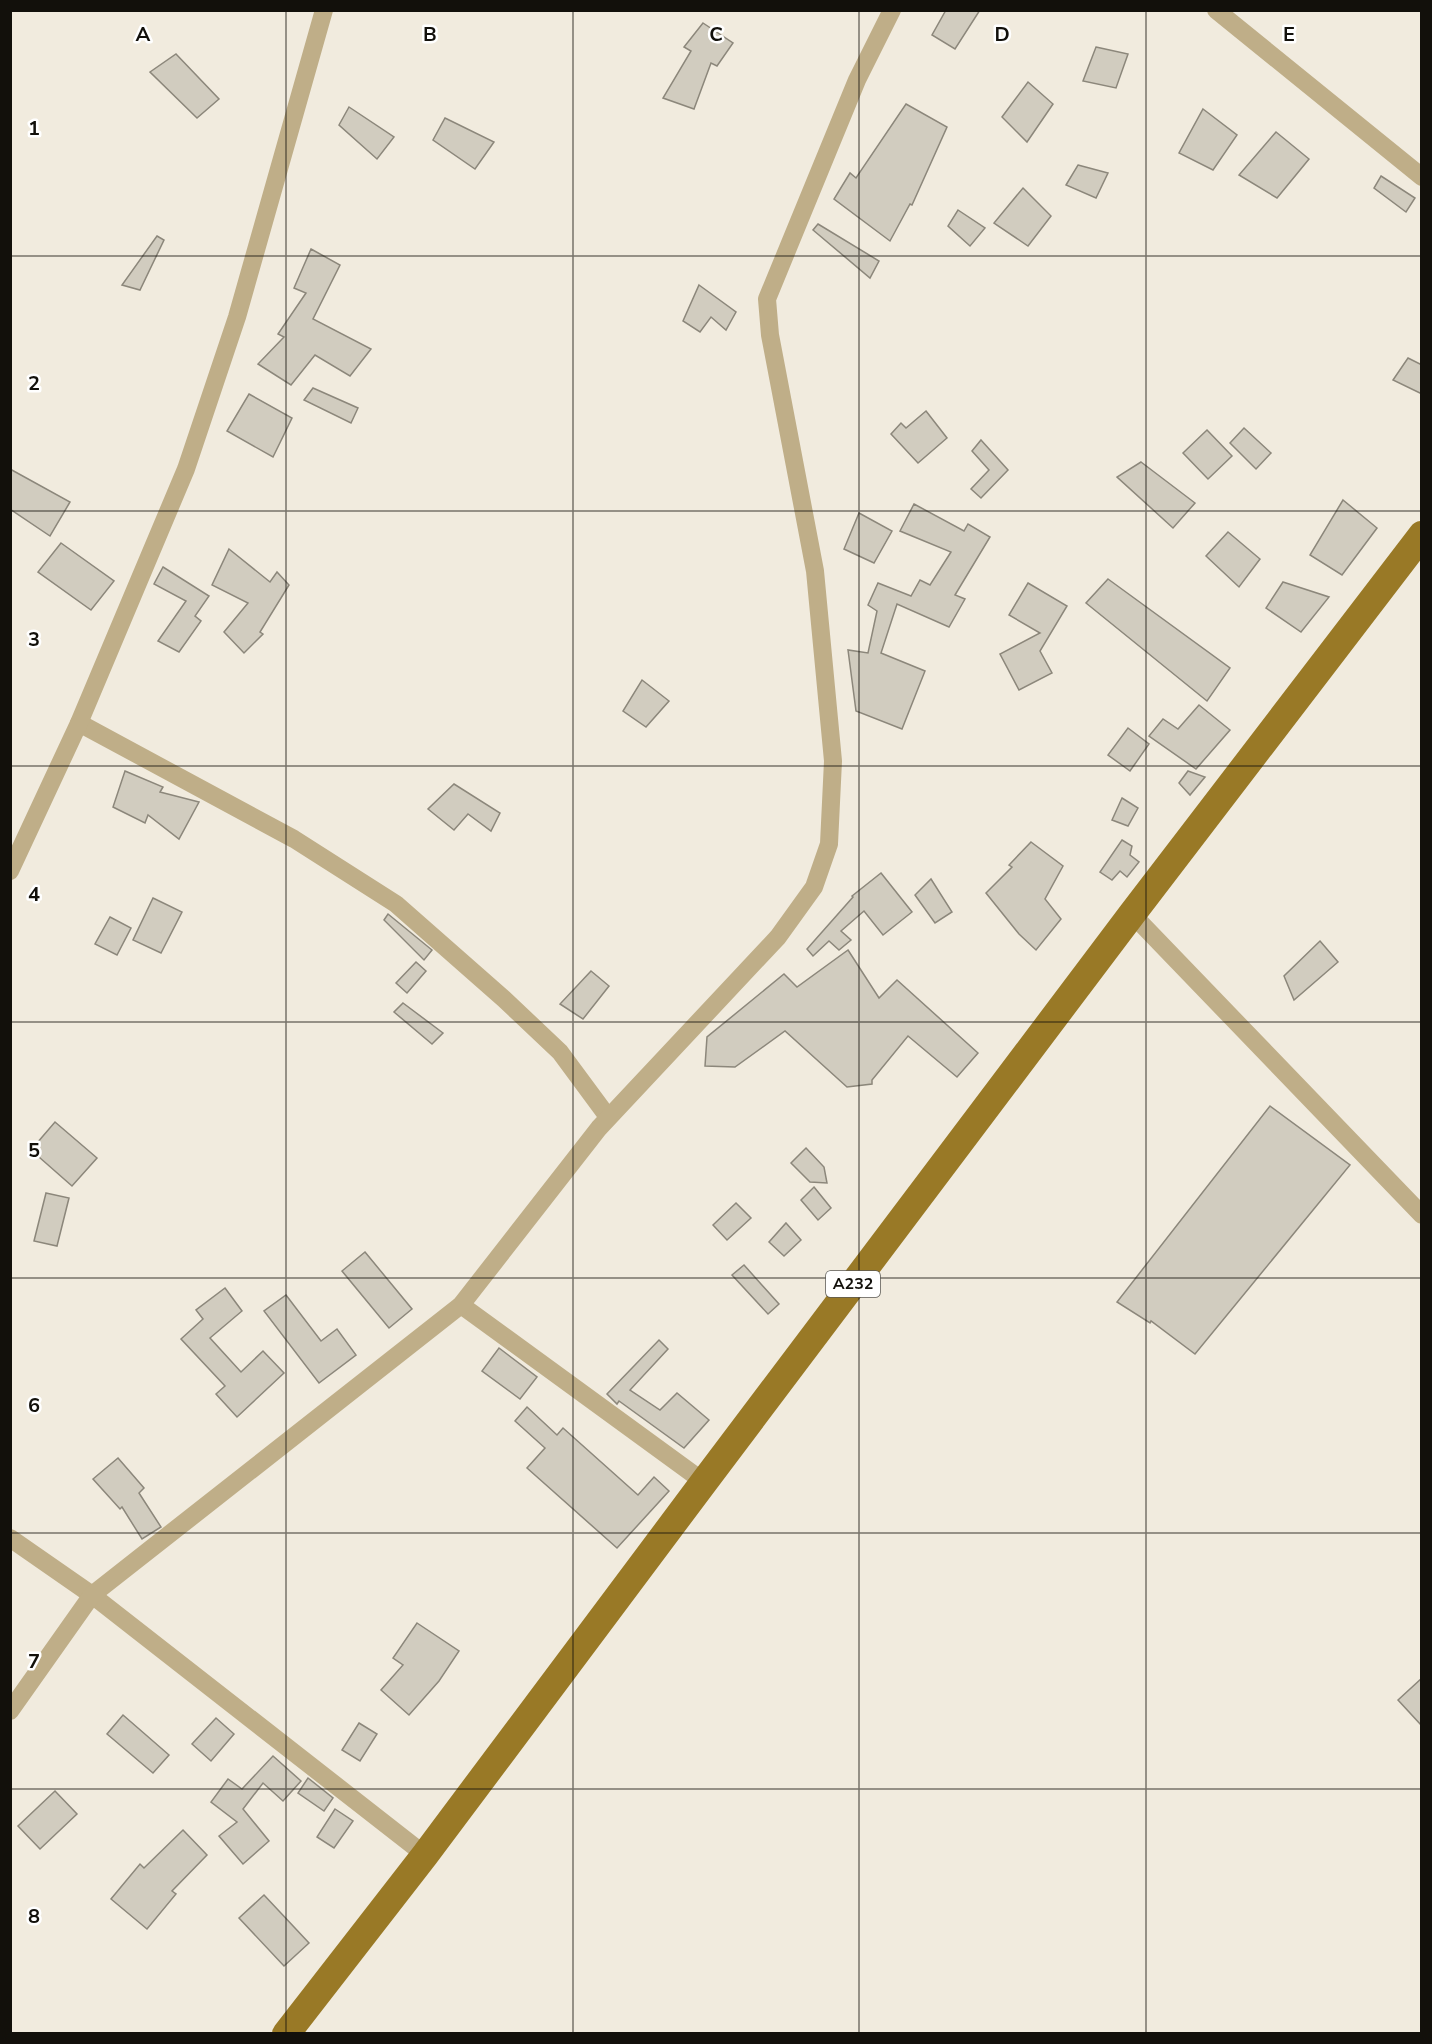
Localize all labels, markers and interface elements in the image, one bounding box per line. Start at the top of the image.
text: A [136,21,151,48]
text: B [423,21,437,48]
text: C [709,21,723,48]
text: D [994,21,1010,48]
text: E [1283,21,1295,48]
text: 1 [28,115,40,142]
text: 2 [28,370,40,397]
text: 3 [28,626,40,653]
text: 4 [28,881,40,908]
text: 5 [28,1137,40,1164]
road number: A232 [826,1271,880,1297]
text: 6 [28,1392,40,1419]
text: 7 [28,1648,40,1675]
text: 8 [28,1903,40,1930]

